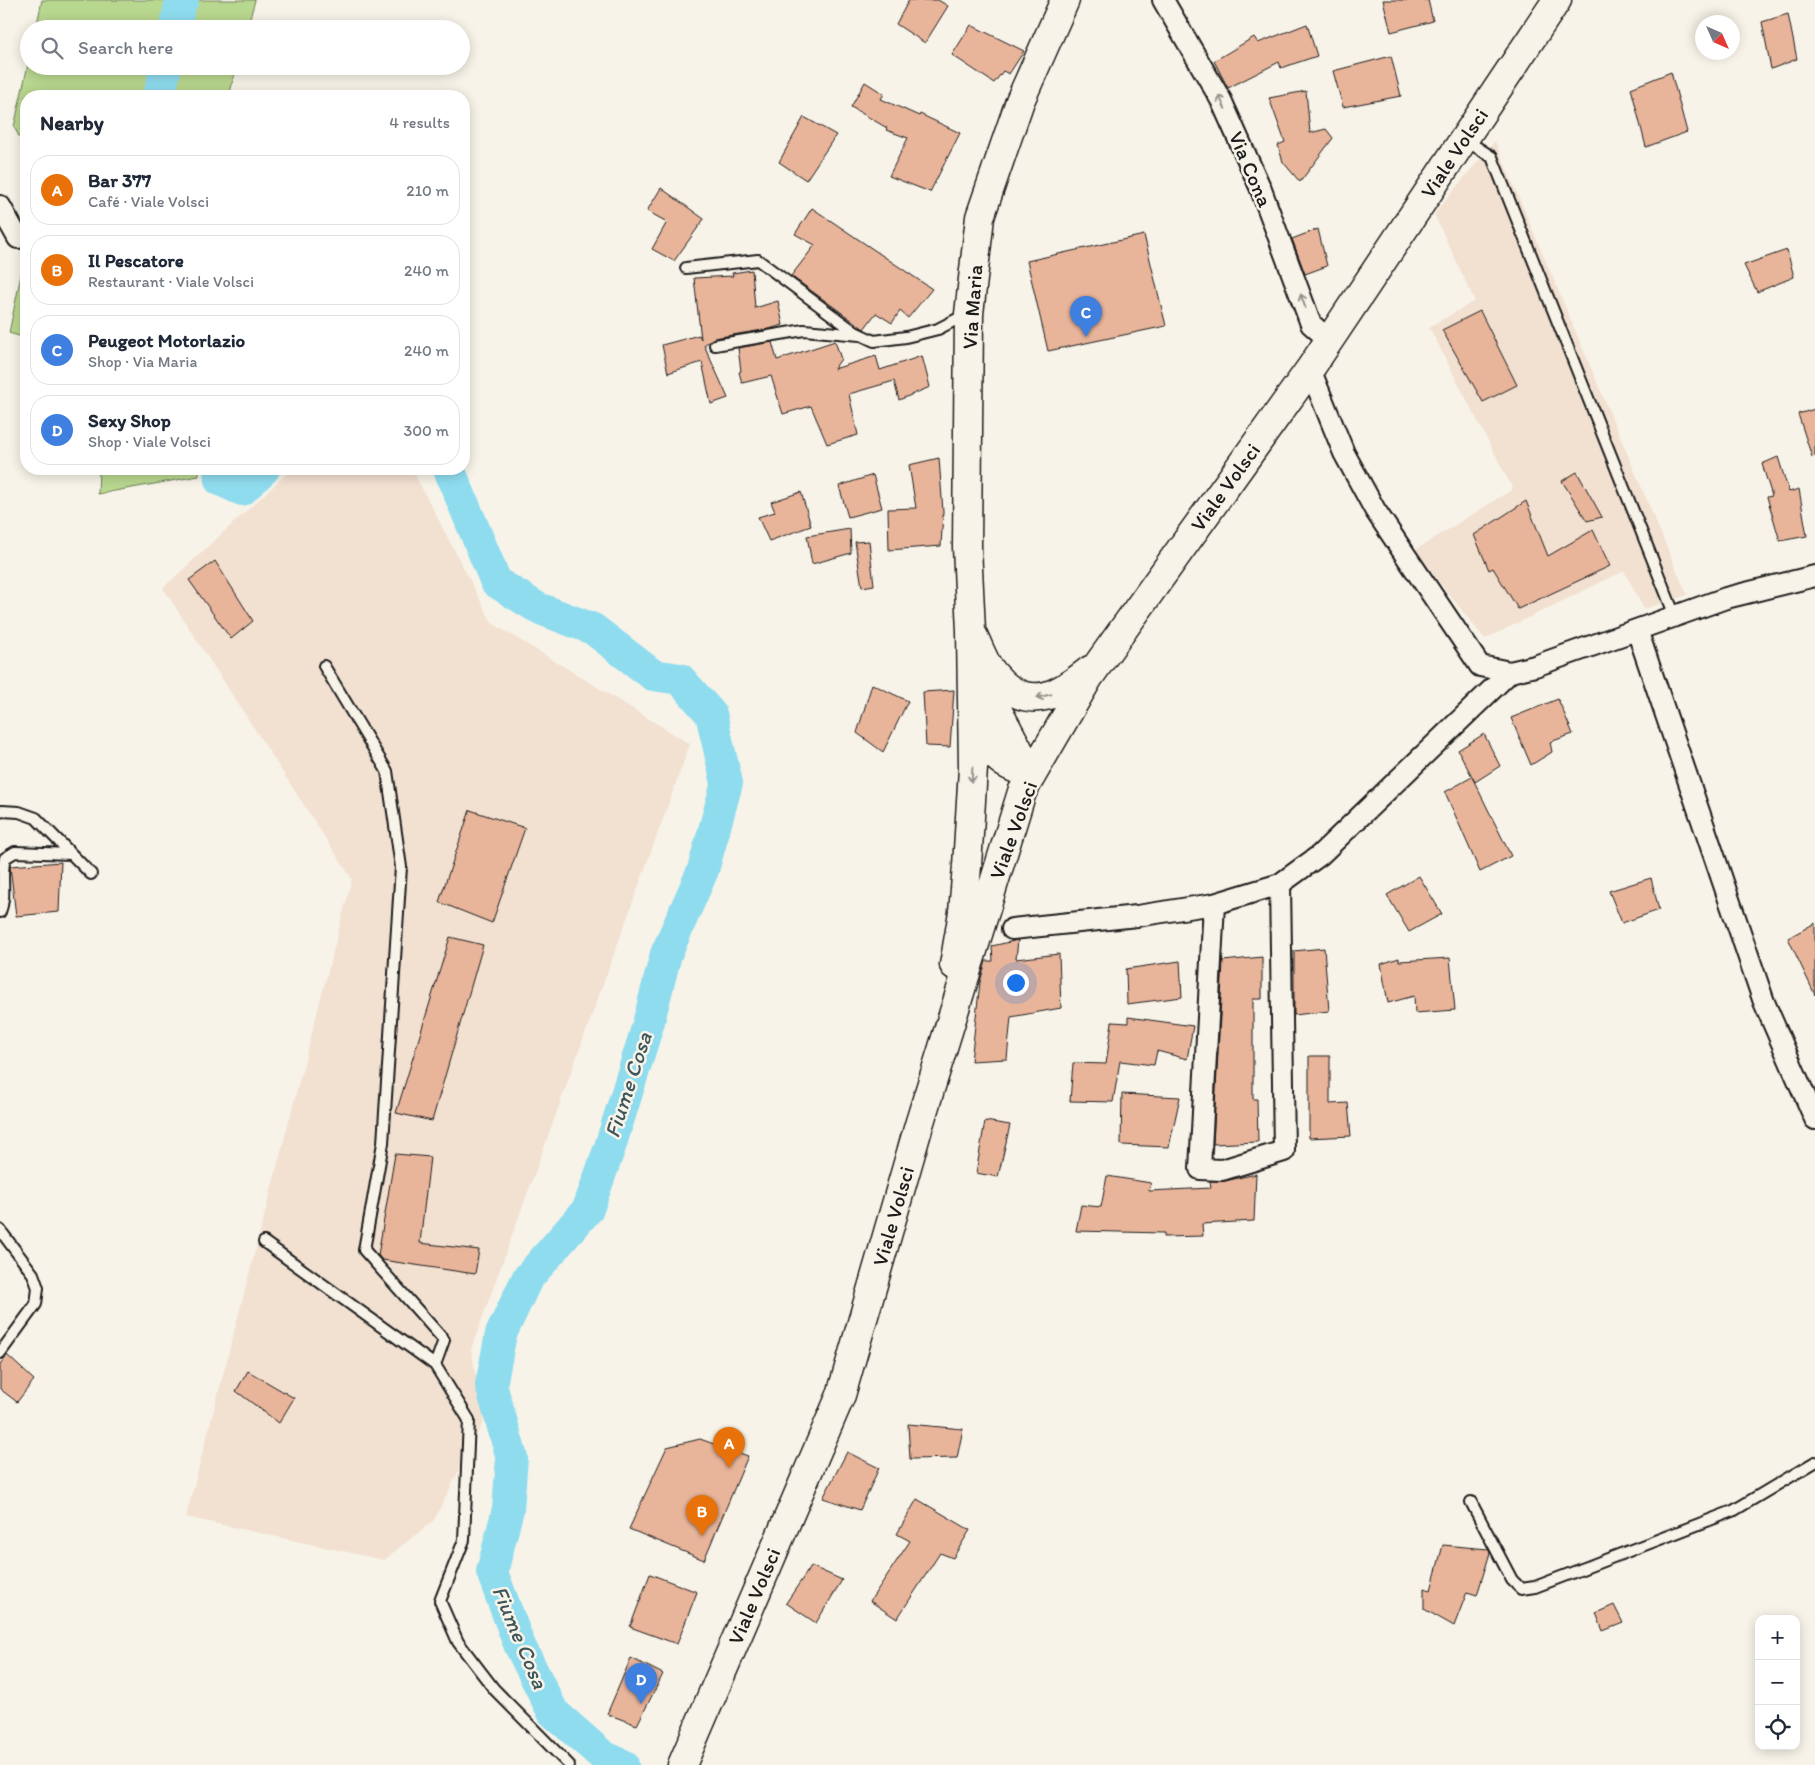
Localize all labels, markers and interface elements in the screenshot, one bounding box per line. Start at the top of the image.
north arrow [1695,15,1740,60]
search box [20,20,470,75]
icon: search [38,34,66,62]
text: Search here [78,36,173,59]
one-way arrow [1217,95,1226,110]
street label: Viale Volsci [1415,103,1493,203]
text: Nearby [40,110,104,135]
text: 4 results [389,113,450,132]
street label: Via Cona [1224,127,1278,211]
text: Bar 377 [88,169,151,192]
text: A [52,181,62,200]
text: 210 m [406,181,449,200]
text: Café · Viale Volsci [88,192,209,211]
text: Il Pescatore [88,249,184,272]
text: B [52,261,62,280]
text: 240 m [404,261,449,280]
street label: Via Maria [957,264,987,350]
text: Restaurant · Viale Volsci [88,272,254,291]
one-way arrow [1298,293,1307,309]
pin: C [1070,296,1102,337]
text: Peugeot Motorlazio [88,329,245,352]
text: C [52,341,62,360]
text: 240 m [404,341,449,360]
text: Shop · Via Maria [88,352,197,371]
text: Sexy Shop [88,409,171,432]
text: D [52,421,62,440]
text: 300 m [404,421,449,440]
text: Shop · Viale Volsci [88,432,211,451]
street label: Viale Volsci [1185,438,1265,536]
one-way arrow [1037,692,1053,701]
one-way arrow [968,767,977,783]
street label: Viale Volsci [984,778,1042,882]
your location [1003,970,1029,996]
water label: Fiume Cosa [598,1028,658,1141]
street label: Viale Volsci [867,1163,919,1269]
pin: A [713,1427,745,1468]
pin: B [686,1495,718,1536]
street label: Viale Volsci [722,1544,786,1648]
water label: Fiume Cosa [486,1582,554,1694]
map controls [1755,1615,1800,1750]
button: + [1755,1615,1800,1660]
button: − [1755,1660,1800,1705]
pin: D [625,1663,657,1704]
button: locate [1755,1705,1800,1750]

